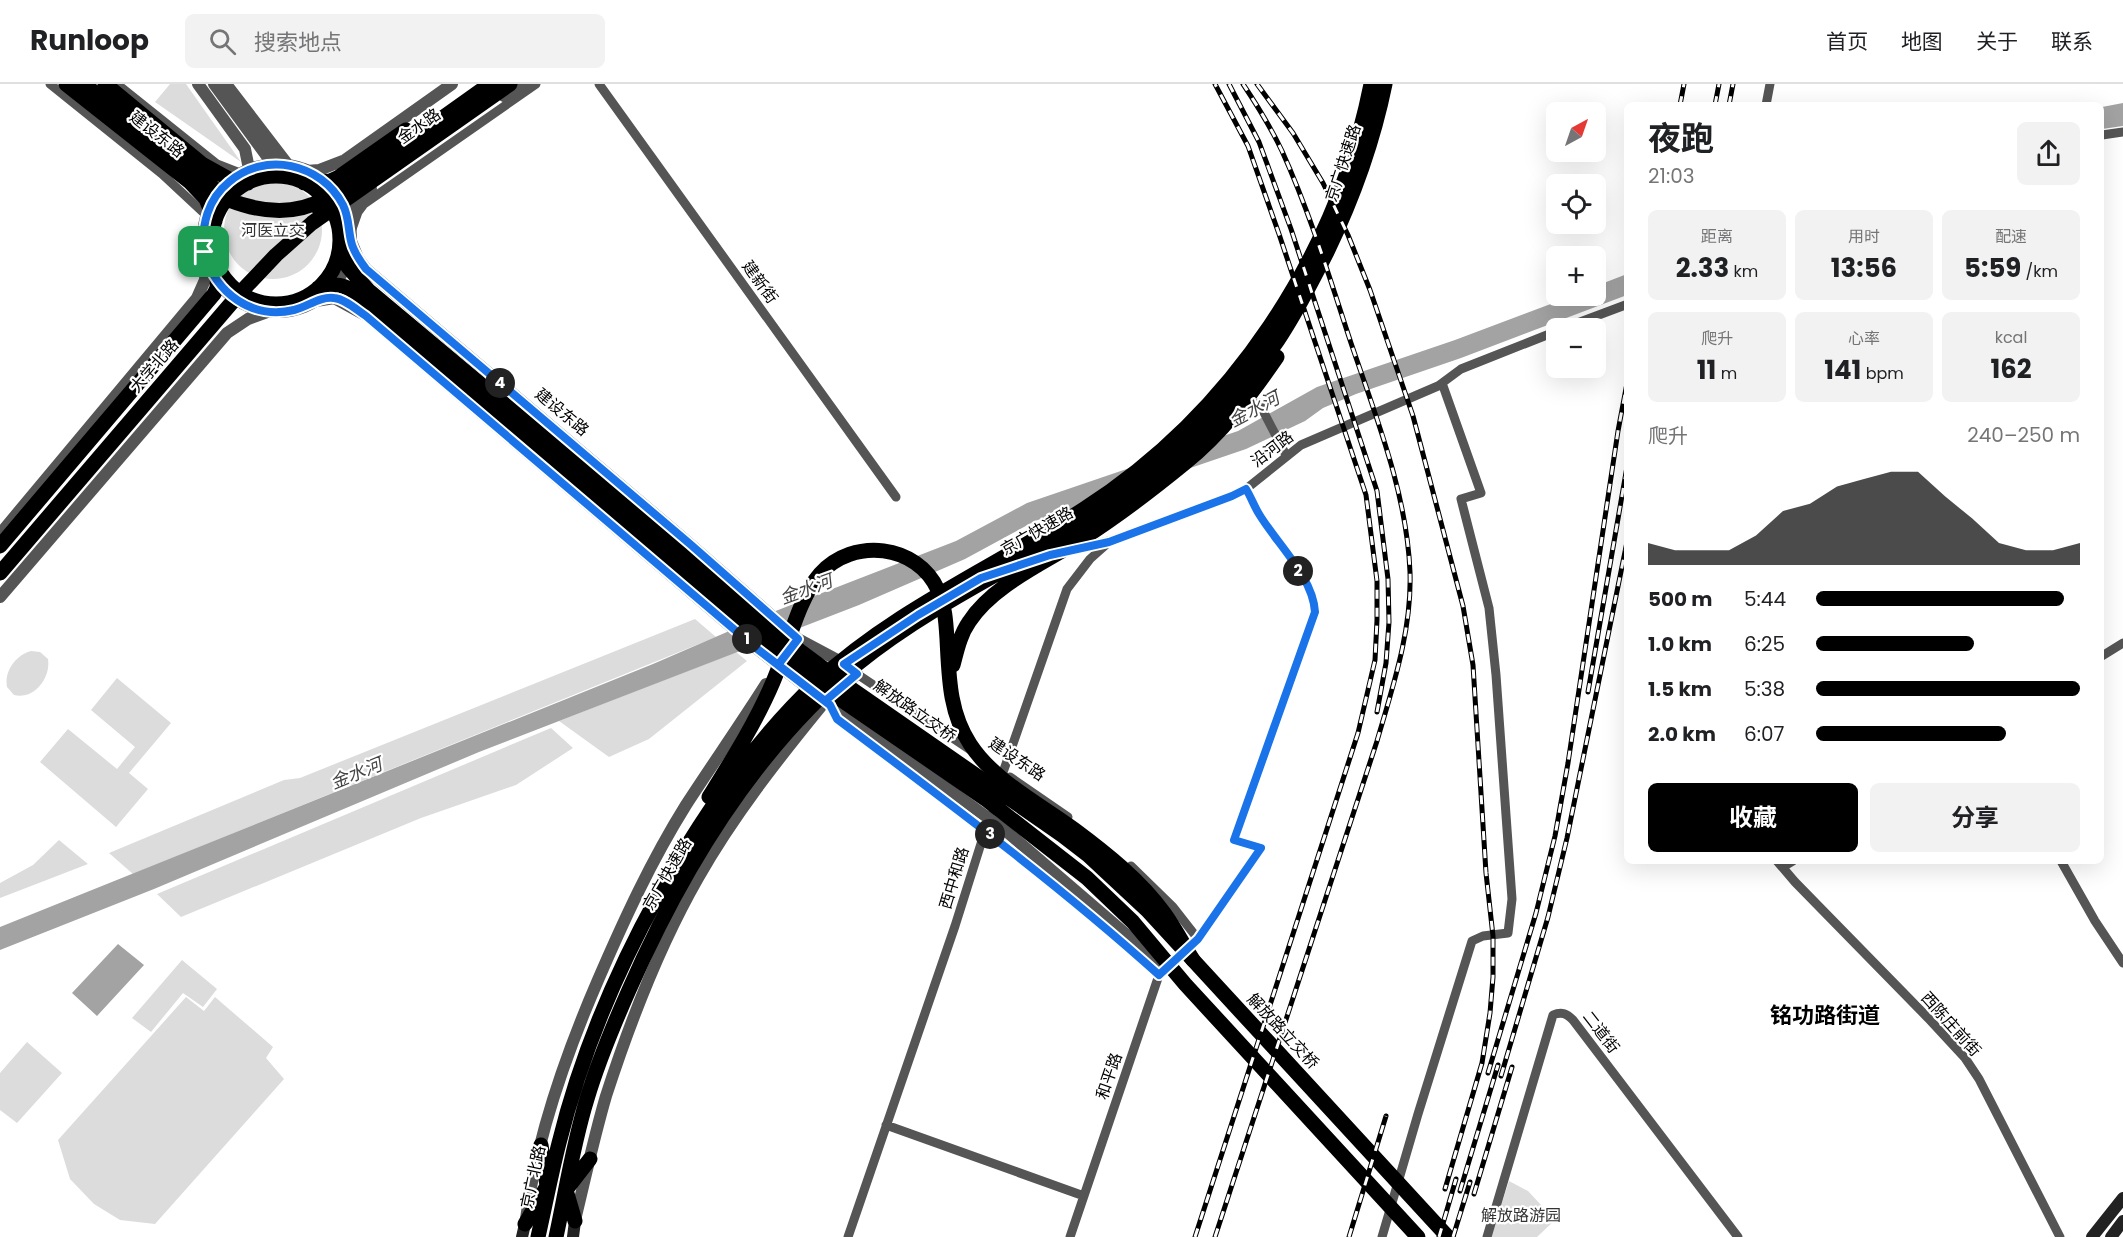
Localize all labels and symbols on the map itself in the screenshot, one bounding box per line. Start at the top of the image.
north arrow [1546,102,1606,162]
street label: 金水路 [393,103,445,149]
street label: 建设东路 [125,105,189,163]
street label: 京广快速路 [1320,121,1366,205]
park label: 河医立交 [241,219,305,242]
pin [178,226,229,277]
street label: 建新街 [737,256,783,308]
street label: 大学北路 [124,334,184,398]
pin: 4 [485,368,515,398]
street label: 建设东路 [530,383,594,441]
water label: 金水河 [1224,384,1286,433]
street label: 沿河路 [1246,425,1298,473]
street label: 京广快速路 [997,501,1077,561]
pin: 2 [1283,556,1313,586]
water label: 金水河 [776,567,838,610]
pin: 1 [732,624,762,654]
street label: 解放路立交桥 [869,674,961,748]
street label: 建设东路 [984,732,1050,786]
water label: 金水河 [326,750,388,795]
pin: 3 [975,819,1005,849]
street label: 京广快速路 [637,834,697,914]
street label: 西中和路 [934,844,974,912]
street label: 西陈庄前街 [1916,987,1986,1061]
street label: 解放路立交桥 [1242,988,1324,1074]
district label: 铭功路街道 [1770,1000,1880,1031]
street label: 二道街 [1577,1006,1625,1058]
street label: 和平路 [1090,1050,1128,1102]
street label: 京广北路 [515,1143,551,1211]
park label: 解放路游园 [1481,1204,1561,1227]

